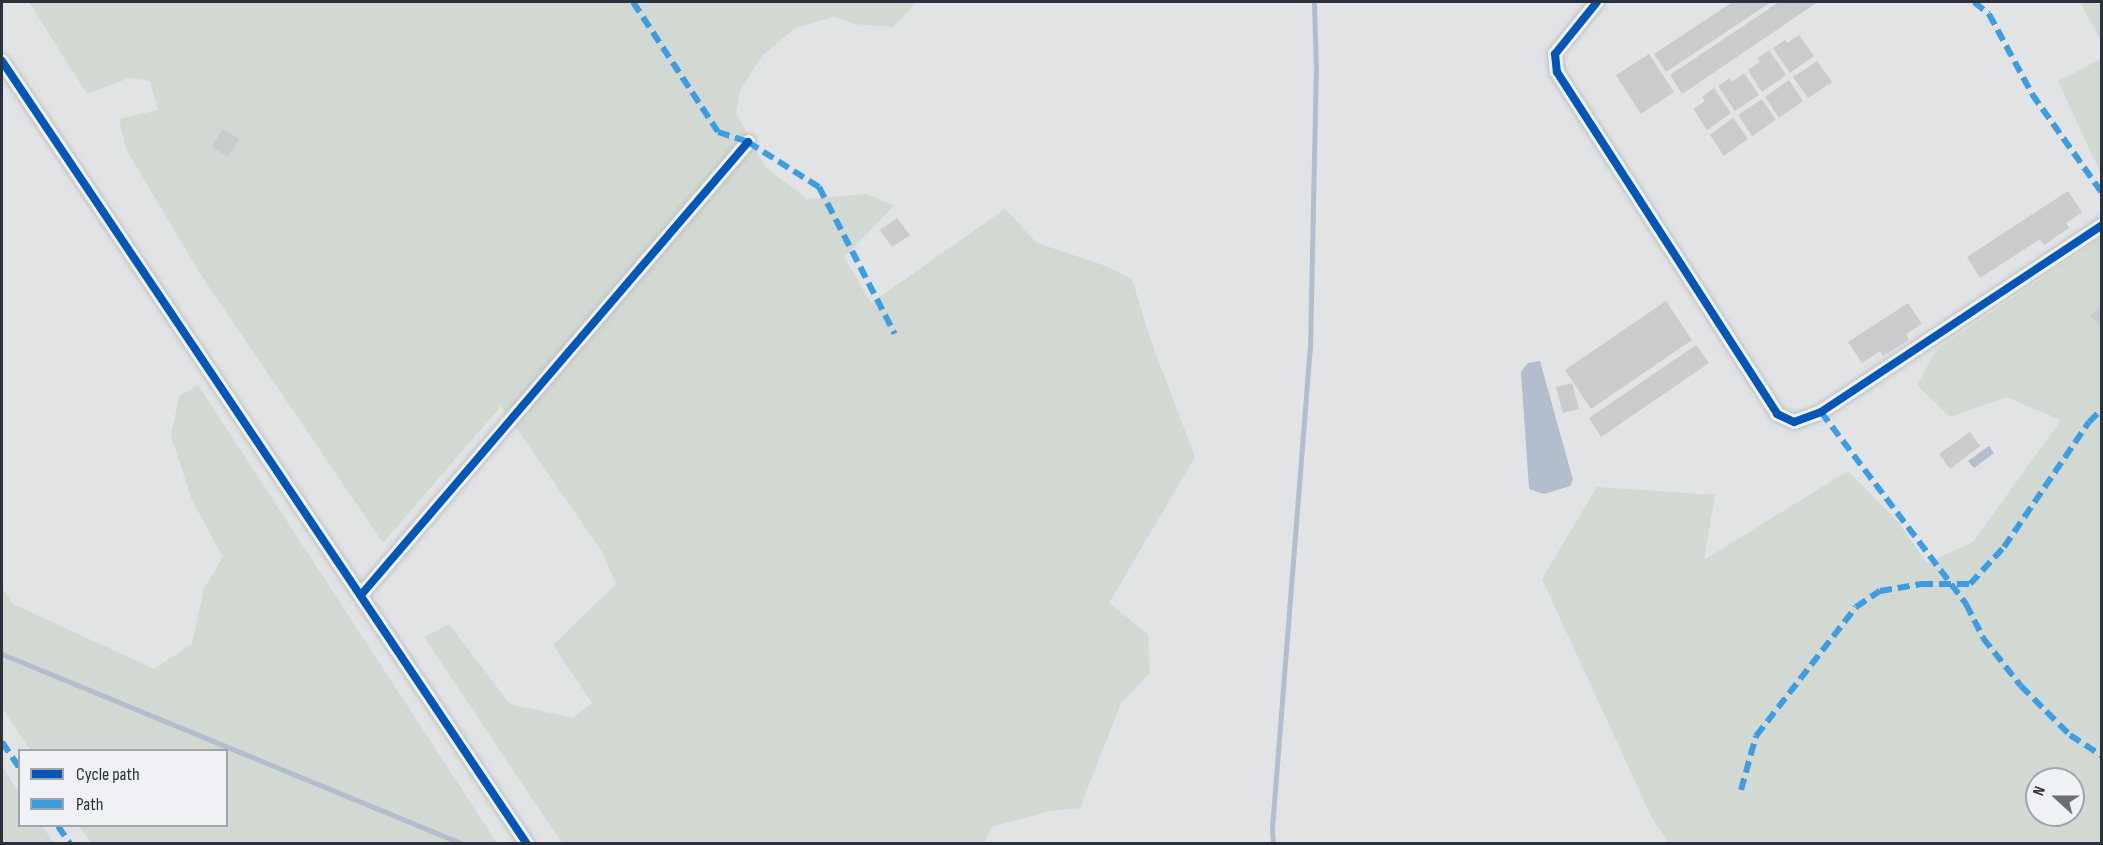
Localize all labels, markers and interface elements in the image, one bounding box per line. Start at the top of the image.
legend [18,749,228,827]
text: Cycle path [76,764,140,785]
north arrow [2025,767,2085,827]
text: N [2029,784,2050,798]
text: Path [76,794,104,815]

